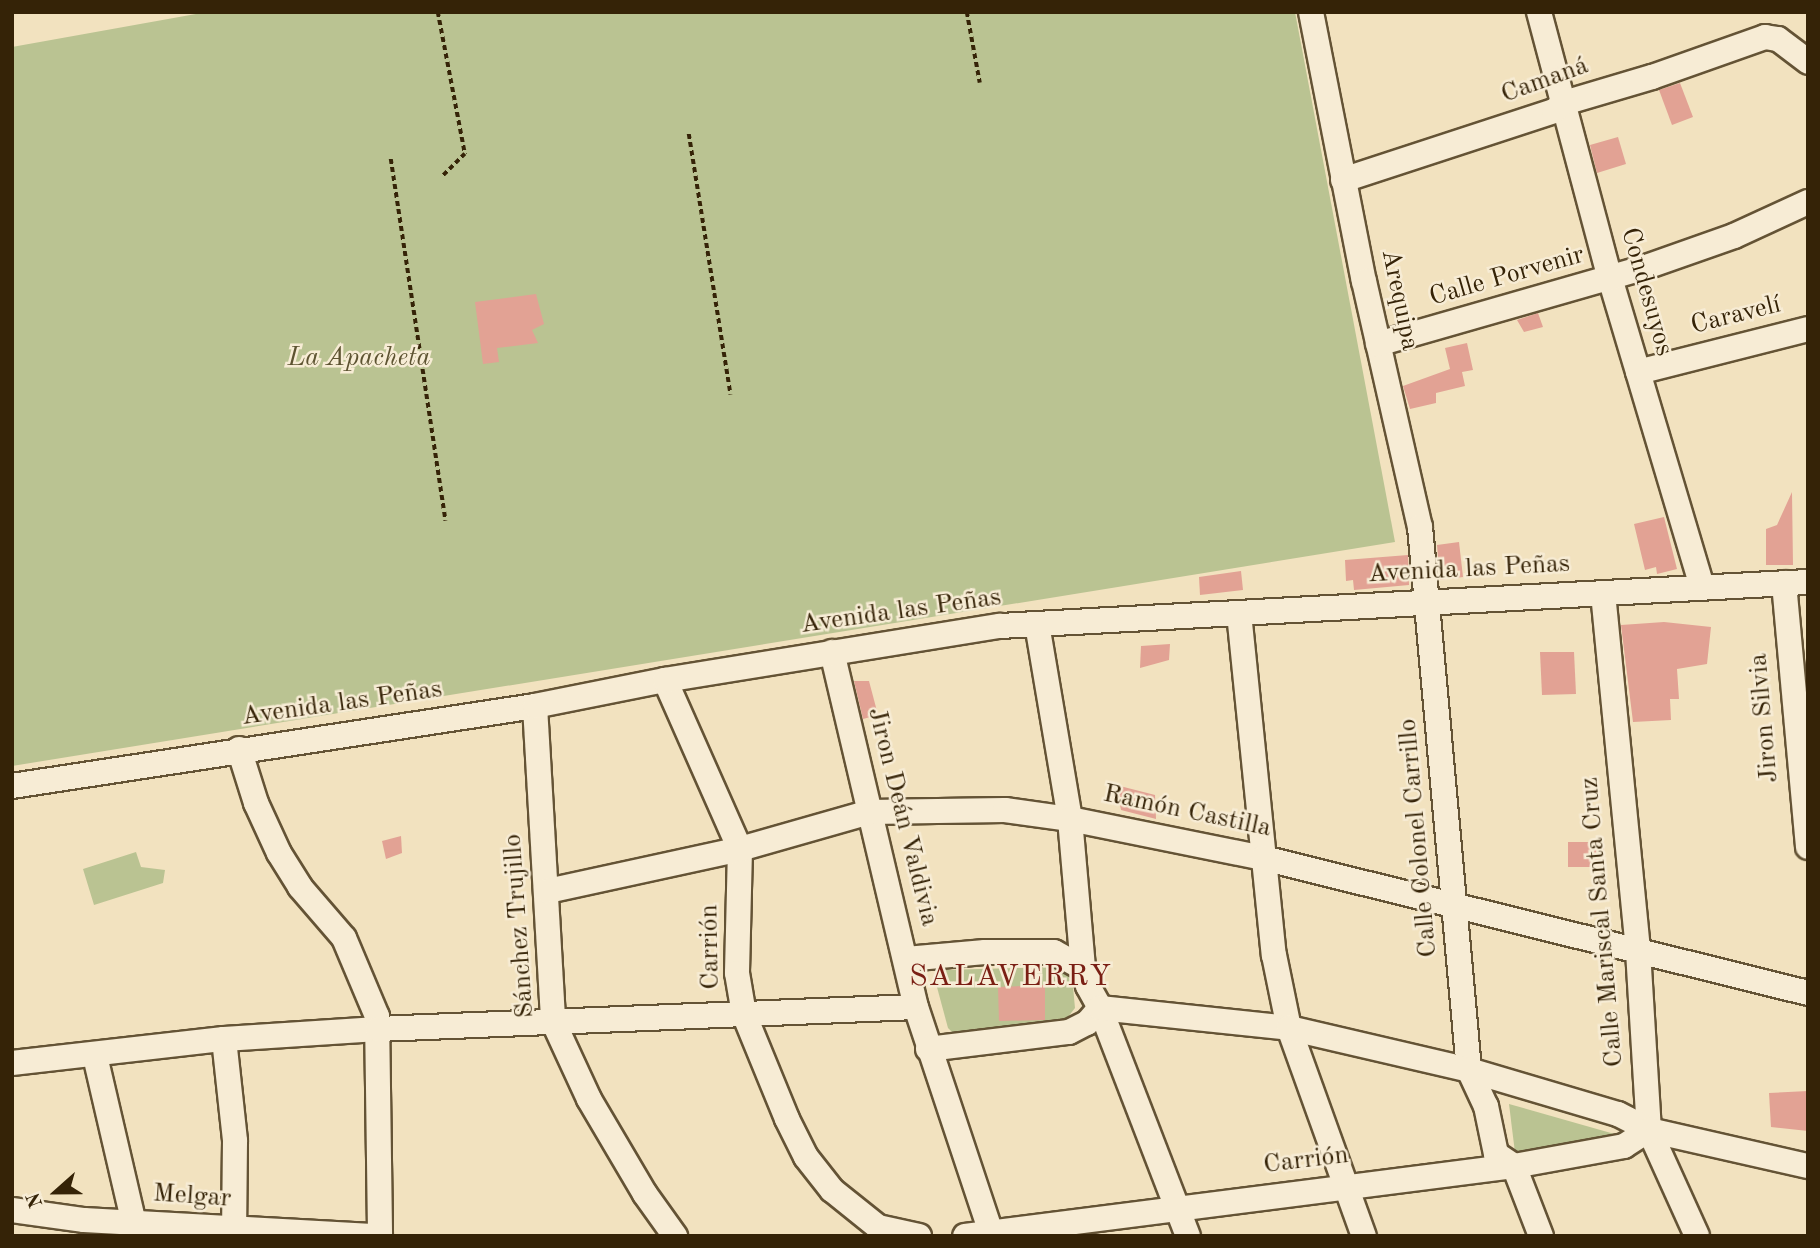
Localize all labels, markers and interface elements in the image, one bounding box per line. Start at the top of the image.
street label: Camaná [1497,51,1593,111]
street label: Condesuyos [1613,224,1679,360]
street label: Calle Porvenir [1426,240,1588,314]
street label: Arequipa [1373,247,1425,353]
street label: Caravelí [1688,290,1784,342]
park label: La Apacheta [287,343,431,375]
street label: Avenida las Peñas [1367,549,1571,591]
street label: Avenida las Peñas [799,582,1003,642]
street label: Jiron Silvia [1744,652,1786,784]
street label: Avenida las Peñas [240,674,444,734]
street label: Jiron Deán Valdivia [860,704,944,930]
street label: Calle Colonel Carrillo [1393,717,1445,959]
street label: Calle Mariscal Santa Cruz [1575,776,1631,1068]
street label: Ramón Castilla [1100,779,1274,845]
street label: Sánchez Trujillo [498,833,542,1019]
street label: Carrión [695,904,727,990]
district label: SALAVERRY [910,959,1112,995]
street label: Carrión [1262,1140,1350,1182]
north arrow [21,1157,91,1227]
street label: Melgar [152,1179,232,1215]
text: N [24,1190,47,1210]

